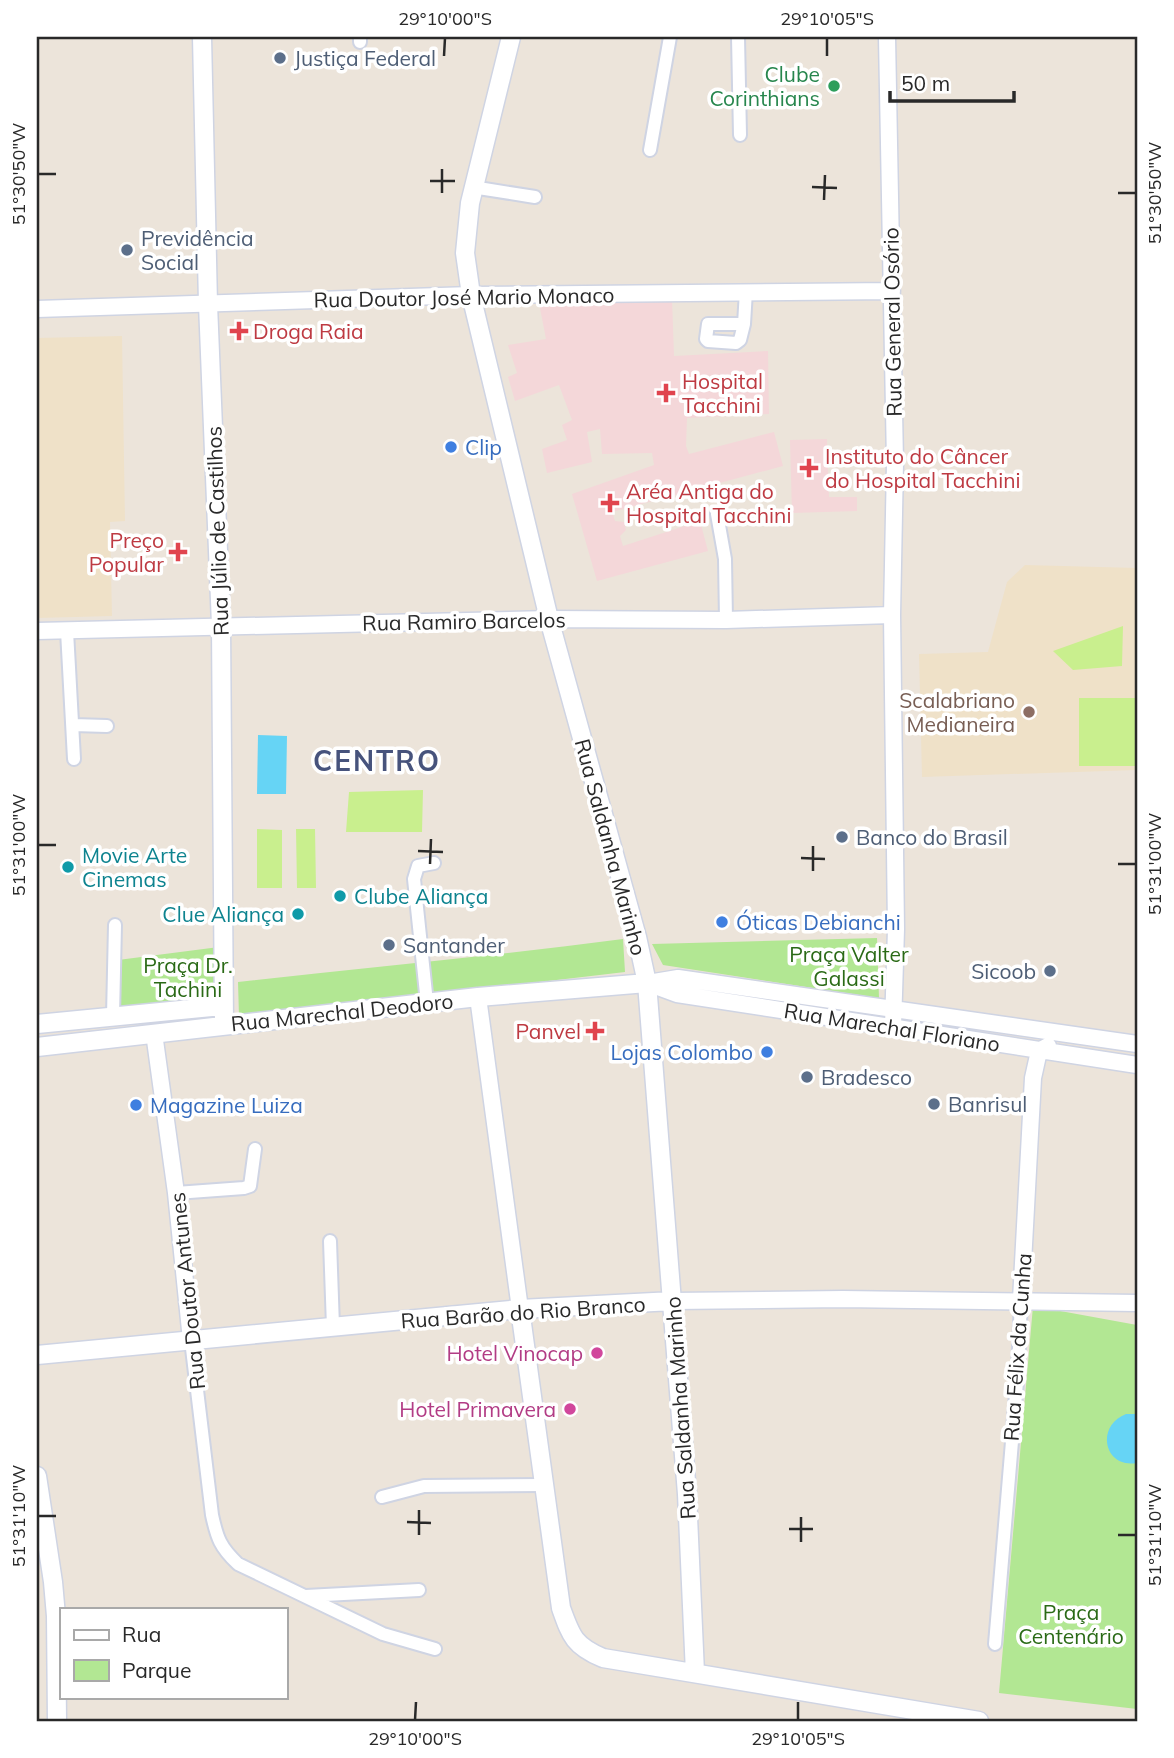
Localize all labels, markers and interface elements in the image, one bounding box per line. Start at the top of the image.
text: 29°10'00"S [398,7,492,30]
text: 29°10'05"S [780,7,874,30]
place label: Justiça Federal [294,45,436,71]
marker: Justiça Federal [272,50,288,66]
scale bar [890,60,1015,104]
place label: Clube Corinthians [709,61,820,111]
text: 50 m [901,70,950,96]
marker: Clube Corinthians [826,78,842,94]
text: 51°30'50"W [7,123,30,225]
text: 51°30'50"W [1143,142,1166,244]
place label: Previdência Social [141,225,254,275]
street label: Rua General Osório [877,227,907,417]
marker: Previdência Social [119,242,135,258]
street label: Rua Doutor José Mario Monaco [313,281,615,313]
place label: Droga Raia [253,318,364,344]
marker: Droga Raia [231,323,247,339]
place label: Hospital Tacchini [682,368,763,418]
marker: Hospital Tacchini [656,383,676,403]
street label: Rua Júlio de Castilhos [200,426,234,636]
place label: Clip [465,434,502,460]
marker: Clip [443,439,459,455]
place label: Instituto do Câncer do Hospital Tacchini [825,443,1020,493]
marker: Instituto do Câncer do Hospital Tacchini [799,458,819,478]
place label: Aréa Antiga do Hospital Tacchini [626,478,791,528]
marker: Aréa Antiga do Hospital Tacchini [600,493,620,513]
place label: Preço Popular [89,527,164,577]
marker: Preço Popular [170,544,186,560]
street label: Rua Ramiro Barcelos [362,606,566,636]
place label: Scalabriano Medianeira [899,687,1015,737]
marker: Scalabriano Medianeira [1021,704,1037,720]
street label: Rua Saldanha Marinho [570,736,652,958]
district label: CENTRO [313,743,441,778]
text: 51°31'00"W [7,794,30,896]
text: 51°31'00"W [1143,813,1166,915]
place label: Banco do Brasil [856,824,1008,850]
marker: Banco do Brasil [834,829,850,845]
place label: Movie Arte Cinemas [82,842,187,892]
marker: Movie Arte Cinemas [60,859,76,875]
place label: Clube Aliança [354,883,488,909]
marker: Clube Aliança [332,888,348,904]
place label: Clue Aliança [162,901,284,927]
marker: Clue Aliança [290,906,306,922]
place label: Óticas Debianchi [736,909,901,935]
marker: Óticas Debianchi [714,914,730,930]
place label: Santander [403,932,505,958]
marker: Santander [381,937,397,953]
park label: Praça Valter Galassi [789,941,909,991]
park label: Praça Dr. Tachini [143,952,233,1002]
place label: Sicoob [971,958,1036,984]
marker: Sicoob [1042,963,1058,979]
street label: Rua Marechal Deodoro [230,987,454,1037]
street label: Rua Marechal Floriano [782,997,1002,1057]
place label: Panvel [516,1018,581,1044]
marker: Panvel [587,1023,603,1039]
place label: Lojas Colombo [611,1039,753,1065]
marker: Lojas Colombo [759,1044,775,1060]
place label: Bradesco [821,1064,912,1090]
marker: Bradesco [799,1069,815,1085]
place label: Banrisul [948,1091,1027,1117]
place label: Magazine Luiza [150,1092,303,1118]
marker: Banrisul [926,1096,942,1112]
marker: Magazine Luiza [128,1097,144,1113]
street label: Rua Doutor Antunes [164,1191,210,1391]
street label: Rua Félix da Cunha [997,1252,1037,1442]
street label: Rua Barão do Rio Branco [400,1290,646,1334]
street label: Rua Saldanha Marinho [659,1296,701,1520]
place label: Hotel Vinocap [446,1340,583,1366]
marker: Hotel Vinocap [589,1345,605,1361]
place label: Hotel Primavera [399,1396,556,1422]
marker: Hotel Primavera [562,1401,578,1417]
text: 51°31'10"W [7,1465,30,1567]
text: 51°31'10"W [1143,1484,1166,1586]
park label: Praça Centenário [1018,1599,1124,1649]
legend [60,1608,287,1698]
text: Rua [122,1621,161,1647]
text: Parque [122,1657,191,1683]
text: 29°10'00"S [368,1727,462,1750]
text: 29°10'05"S [751,1727,845,1750]

